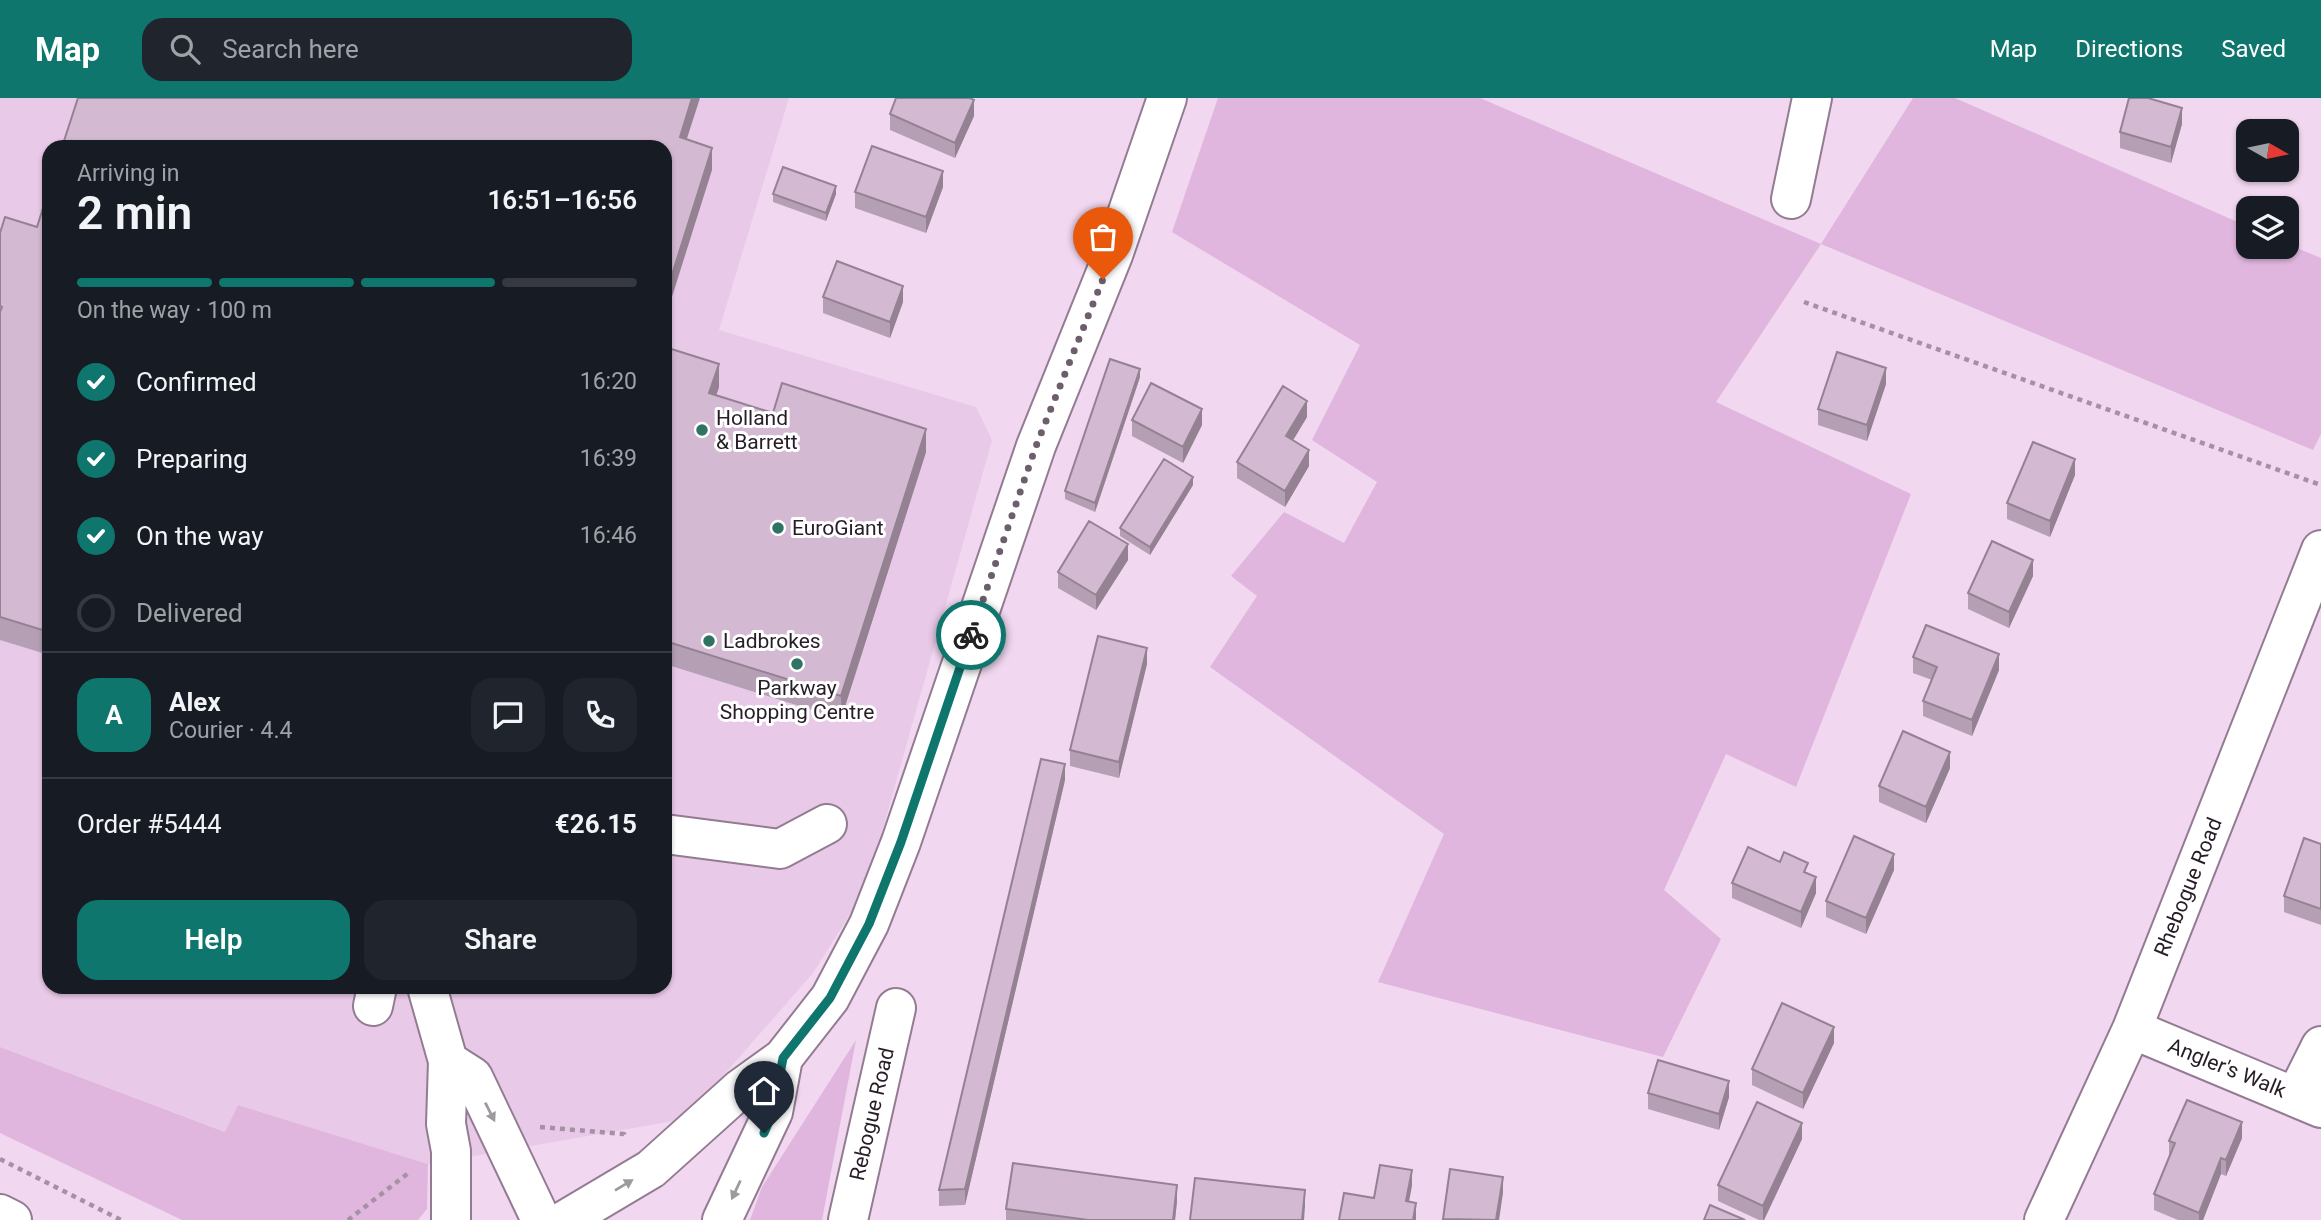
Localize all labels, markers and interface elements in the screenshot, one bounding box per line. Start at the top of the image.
search box [142,18,632,81]
text: Map [35,30,100,69]
icon: search [166,30,204,68]
text: Search here [222,34,359,64]
text: Map [1990,35,2037,63]
text: Directions [2075,35,2183,63]
text: Saved [2221,35,2286,63]
north arrow [2236,119,2300,182]
map controls [2236,119,2299,259]
text: Arriving in [77,160,180,187]
text: 16:51–16:56 [487,185,637,215]
text: 2 min [77,186,192,240]
button: layers [2236,196,2299,259]
pin [1073,207,1133,279]
icon: bag [1084,218,1122,256]
text: On the way · 100 m [77,297,272,324]
icon: check [77,363,115,401]
text: Confirmed [136,367,257,397]
text: 16:20 [580,368,637,395]
place label: Holland & Barrett [716,406,798,454]
marker: Holland & Barrett [694,422,710,438]
icon: check [77,440,115,478]
text: Preparing [136,444,248,474]
text: 16:39 [580,445,637,472]
place label: EuroGiant [792,516,884,540]
icon: check [77,517,115,555]
marker: EuroGiant [770,520,786,536]
text: On the way [136,521,264,551]
text: 16:46 [580,522,637,549]
text: Delivered [136,598,243,628]
courier [936,600,1006,670]
icon: bike [952,616,990,654]
place label: Ladbrokes [723,629,821,653]
marker: Ladbrokes [701,633,717,649]
marker: Parkway Shopping Centre [789,656,805,672]
place label: Parkway Shopping Centre [720,676,874,724]
button: chat [471,678,545,752]
button: phone [563,678,637,752]
text: Alex [169,687,221,717]
text: A [105,700,123,730]
text: Courier · 4.4 [169,717,292,744]
text: Order #5444 [77,809,222,839]
text: €26.15 [555,809,637,839]
street label: Rhebogue Road [2149,814,2227,960]
button: Help [77,900,350,980]
button: Share [364,900,637,980]
street label: Angler's Walk [2165,1033,2290,1103]
street label: Rebogue Road [845,1045,899,1183]
pin [734,1061,794,1133]
icon: home [745,1072,783,1110]
one-way arrow [485,1102,496,1122]
one-way arrow [614,1179,633,1192]
one-way arrow [730,1180,742,1200]

